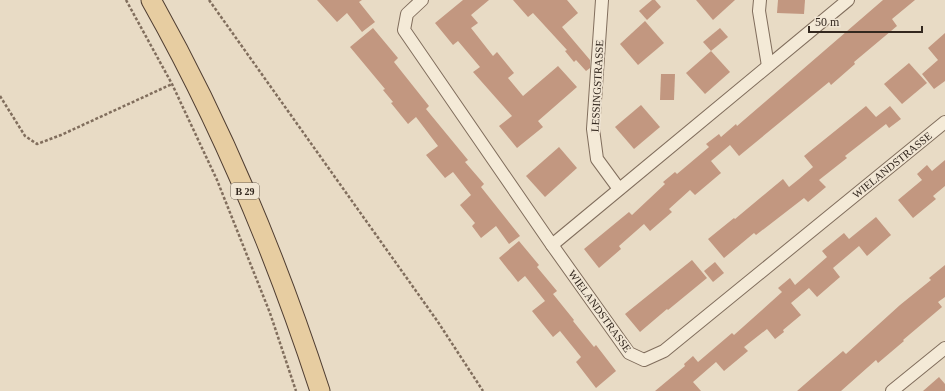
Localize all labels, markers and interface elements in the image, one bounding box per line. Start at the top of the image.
scale bar [809,8,922,34]
text: 50 m [815,15,840,29]
street label: LESSINGSTRASSE [589,39,605,132]
street label: WIELANDSTRASSE [850,129,934,201]
road number: B 29 [231,183,259,199]
street label: WIELANDSTRASSE [566,268,634,355]

